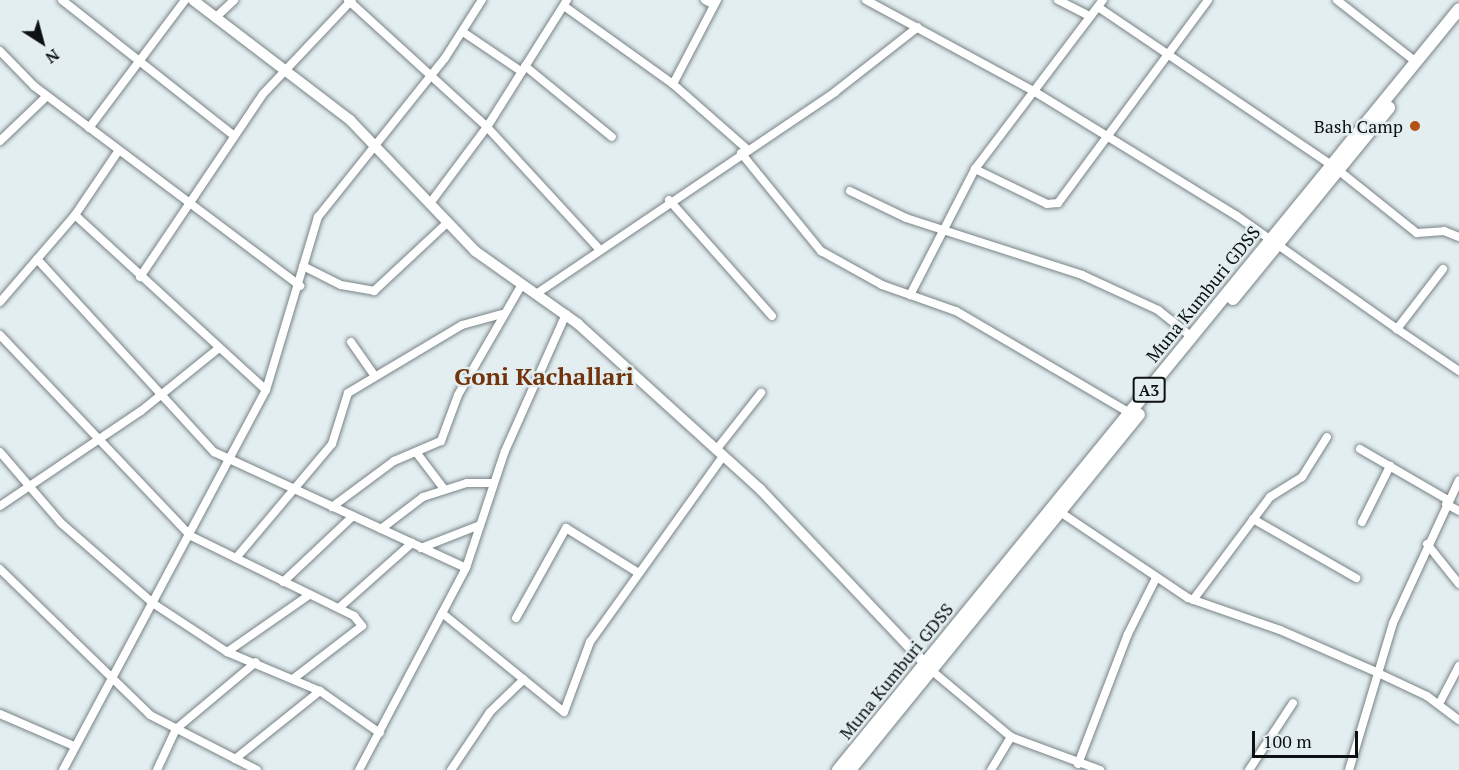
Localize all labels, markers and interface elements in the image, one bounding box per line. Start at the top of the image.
north arrow [12,12,72,72]
text: N [41,44,64,69]
place label: Bash Camp [1314,115,1403,137]
marker: Bash Camp [1408,119,1422,133]
street label: Muna Kumburi GDSS [1141,222,1265,366]
district label: Goni Kachallari [454,363,634,391]
road number: A3 [1132,377,1166,403]
street label: Muna Kumburi GDSS [834,599,958,743]
scale bar [1255,719,1362,757]
text: 100 m [1263,729,1312,753]

